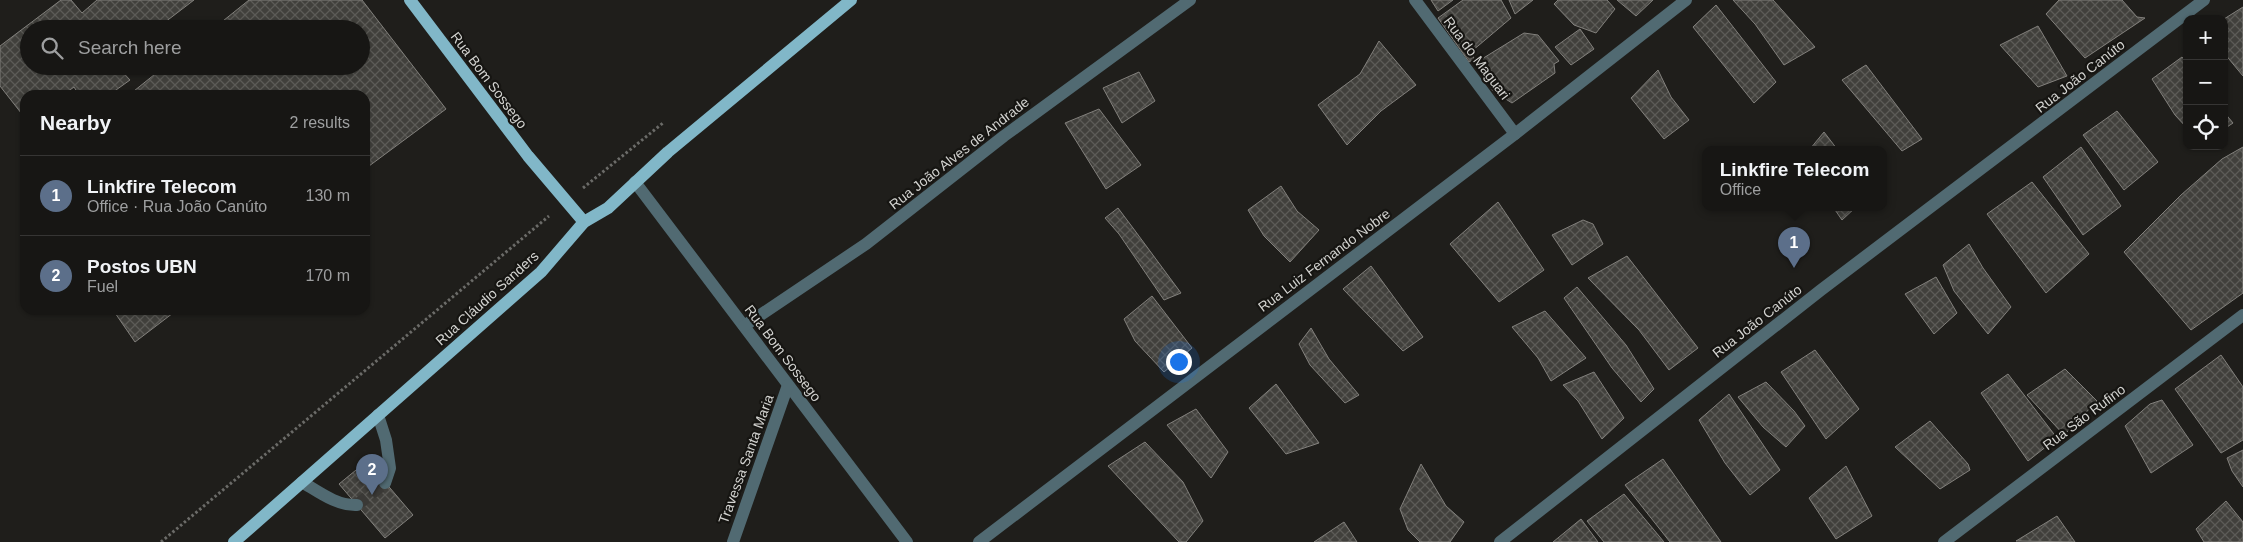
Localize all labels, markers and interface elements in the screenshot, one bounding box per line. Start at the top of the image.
street label: Rua do Maguari [1441,13,1513,103]
map controls [2183,15,2228,150]
button: + [2183,15,2228,60]
search box [20,20,370,75]
street label: Rua Bom Sossego [447,29,531,132]
icon: search [38,34,66,62]
street label: Rua João Canúto [2032,36,2128,116]
text: Search here [78,37,182,58]
button: − [2183,60,2228,105]
street label: Rua João Alves de Andrade [886,93,1032,212]
button: locate [2183,105,2228,150]
text: Nearby [40,111,111,134]
text: 2 results [290,114,350,131]
popup [1702,146,1887,211]
text: Linkfire Telecom [1720,159,1869,180]
text: Linkfire Telecom [87,176,237,197]
text: Office [1720,181,1761,198]
text: 1 [52,187,60,204]
text: 130 m [306,187,350,204]
text: Office · Rua João Canúto [87,198,267,215]
street label: Rua Luiz Fernando Nobre [1255,205,1393,315]
pin: 1 [1778,227,1810,268]
street label: Rua Cláudio Sanders [432,248,542,348]
text: Postos UBN [87,256,197,277]
text: 2 [52,267,60,284]
text: 170 m [306,267,350,284]
text: Fuel [87,278,118,295]
street label: Rua João Canúto [1709,281,1805,361]
street label: Rua Bom Sossego [741,302,825,405]
your location [1166,349,1192,375]
street label: Rua São Rufino [2040,381,2128,453]
street label: Travessa Santa Maria [715,392,777,526]
pin: 2 [356,454,388,495]

